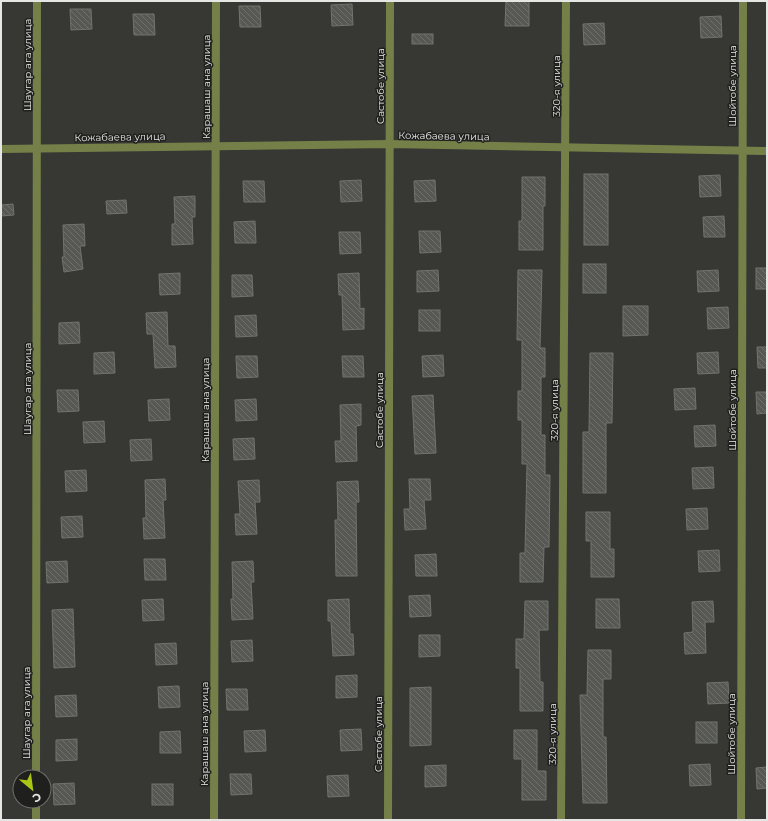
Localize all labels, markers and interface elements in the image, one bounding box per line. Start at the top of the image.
street label: Шаугар ага улица [21,19,34,111]
street label: Карашаш ана улица [200,35,213,139]
street label: Шойтобе улица [726,45,739,127]
street label: Састобе улица [374,48,387,124]
street label: 320-я улица [550,55,563,117]
street label: Кожабаева улица [398,129,490,143]
street label: Кожабаева улица [74,130,166,144]
street label: Шаугар ага улица [21,343,34,435]
street label: Карашаш ана улица [199,358,212,462]
street label: Шойтобе улица [726,369,739,451]
street label: Састобе улица [373,372,386,448]
street label: 320-я улица [548,379,561,441]
street label: Шаугар ага улица [20,667,33,759]
street label: Карашаш ана улица [198,682,211,786]
street label: Шойтобе улица [725,693,738,775]
street label: Састобе улица [372,696,385,772]
street label: 320-я улица [546,703,559,765]
north arrow [12,769,52,809]
text: С [30,790,44,806]

